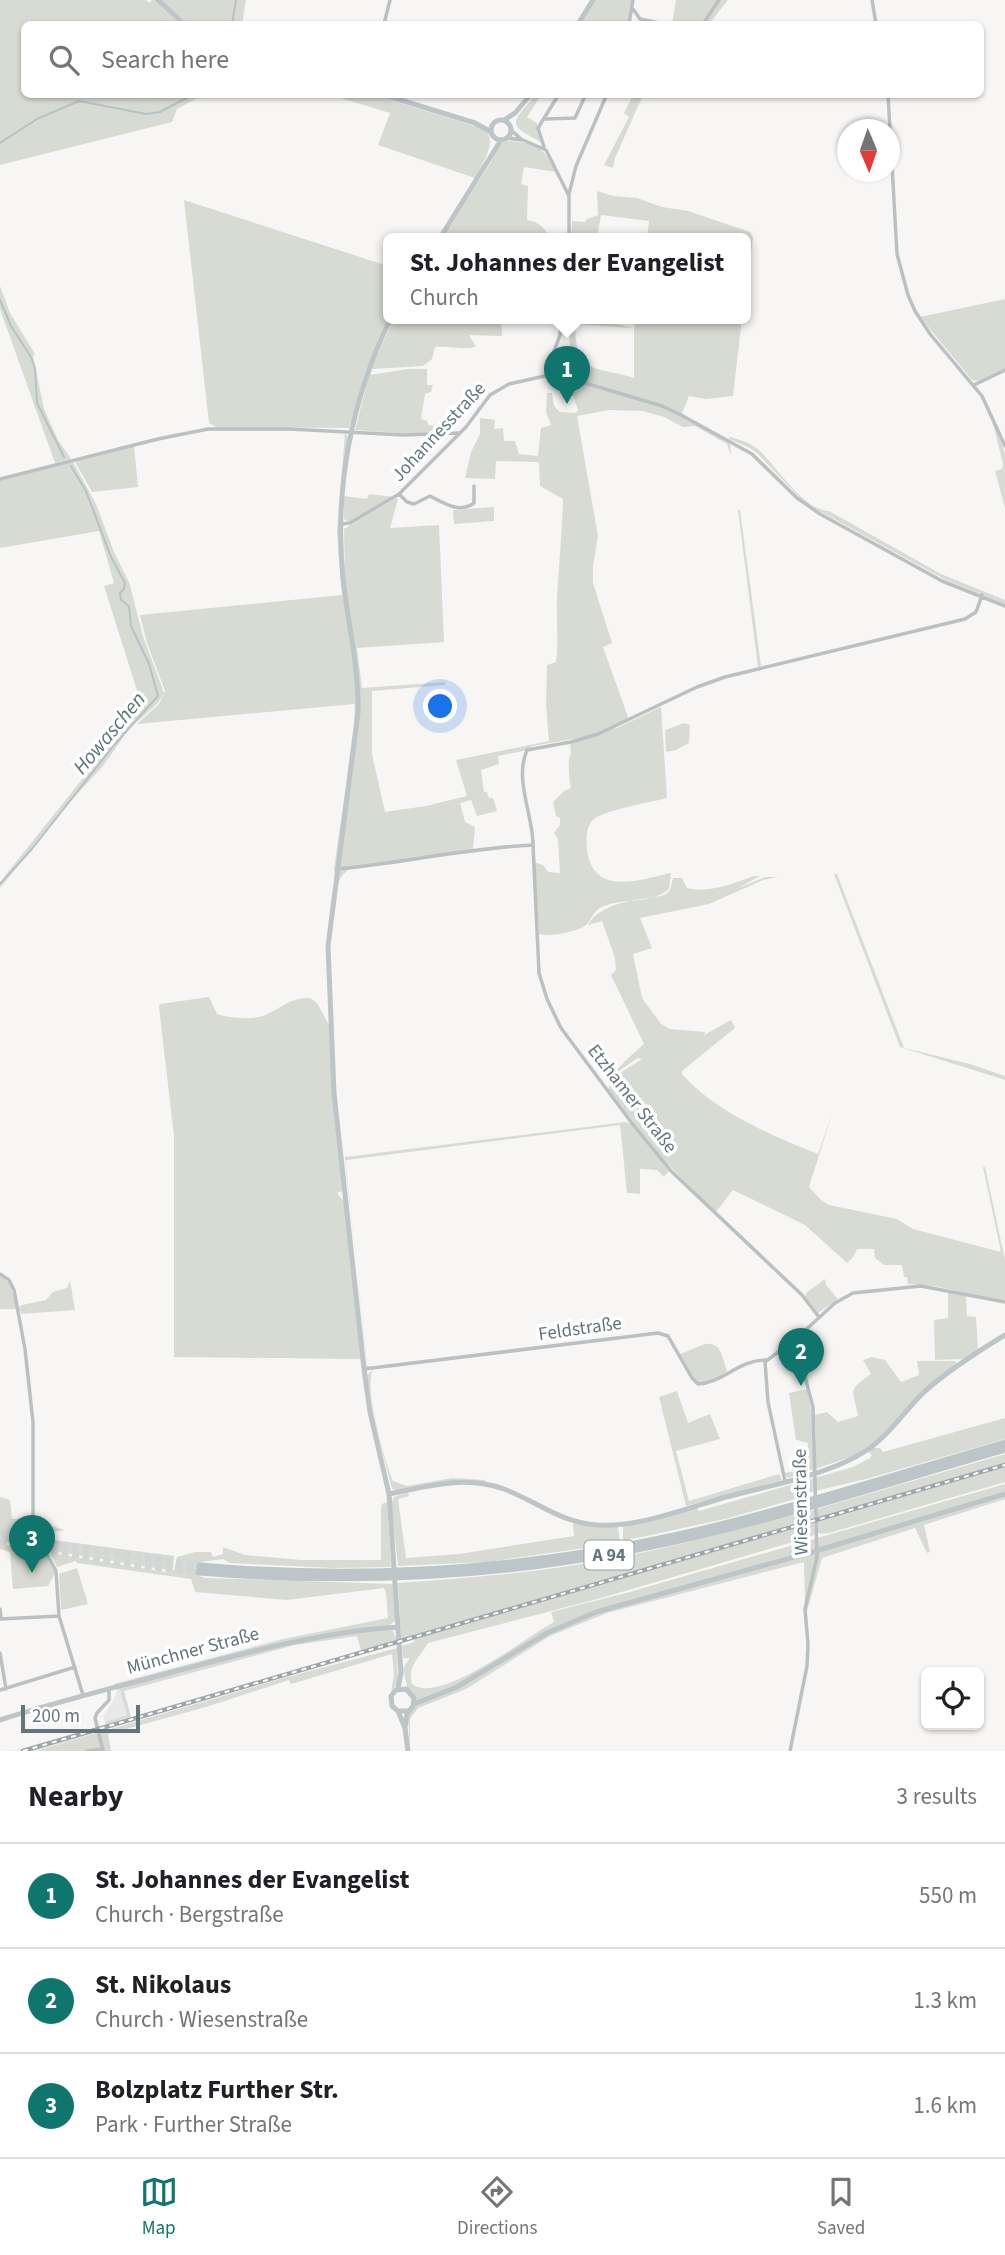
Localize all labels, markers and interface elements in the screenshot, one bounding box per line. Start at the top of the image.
search box [21,21,984,98]
icon: search [45,41,83,79]
text: Search here [101,41,229,78]
north arrow [837,119,900,182]
popup [383,233,751,324]
text: St. Johannes der Evangelist [410,244,724,281]
text: Church [410,281,479,314]
pin: 1 [544,346,590,404]
street label: Johannesstraße [386,376,492,488]
water label: Howaschen [66,685,152,781]
your location [423,689,457,723]
street label: Etzhamer Straße [581,1039,683,1159]
street label: Feldstraße [537,1310,623,1348]
pin: 2 [778,1328,824,1386]
street label: Wiesenstraße [787,1448,815,1556]
pin: 3 [9,1515,55,1573]
road number: A 94 [584,1540,634,1570]
street label: Münchner Straße [124,1620,262,1682]
map controls [921,1667,984,1730]
button: locate [921,1667,984,1730]
scale bar [21,1702,140,1734]
text: 200 m [32,1703,80,1730]
text: Nearby [28,1775,123,1818]
text: 3 results [897,1780,977,1813]
text: St. Johannes der Evangelist [95,1861,410,1898]
text: 1 [45,1879,57,1912]
text: 550 m [919,1879,977,1912]
text: Church · Bergstraße [95,1898,284,1931]
text: St. Nikolaus [95,1966,231,2003]
text: 2 [45,1984,57,2017]
text: 1.3 km [913,1984,977,2017]
text: Church · Wiesenstraße [95,2003,308,2036]
text: Bolzplatz Further Str. [95,2071,339,2108]
text: 3 [45,2089,57,2122]
text: 1.6 km [913,2089,977,2122]
text: Park · Further Straße [95,2108,292,2141]
tab: Map [140,2173,178,2242]
tab: Directions [457,2173,537,2242]
tab: Saved [817,2173,865,2242]

